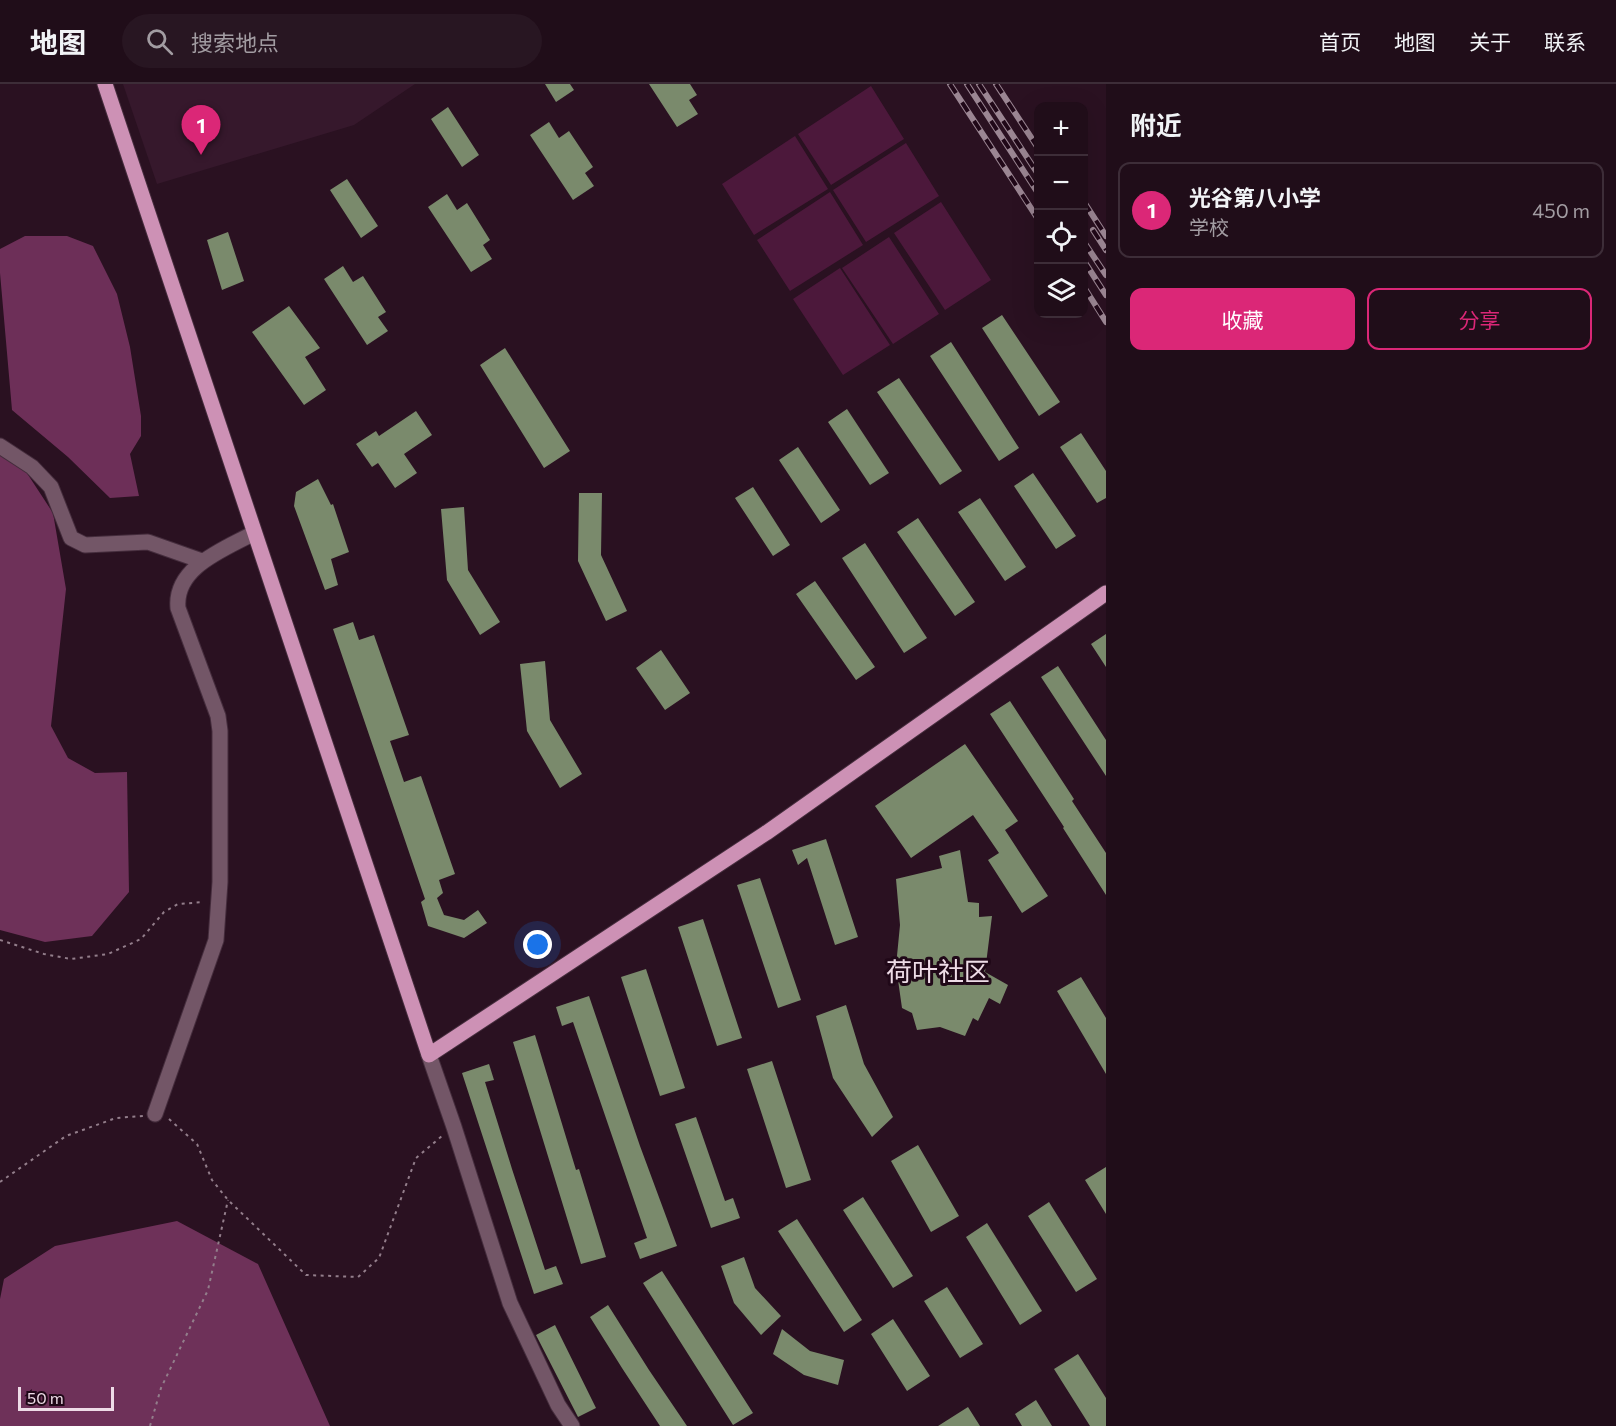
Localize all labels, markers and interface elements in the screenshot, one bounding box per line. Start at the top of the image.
search box [122,14,542,68]
text: 地图 [30,25,86,59]
icon: search [143,25,176,58]
text: 搜索地点 [191,29,279,56]
text: 首页 [1319,29,1361,54]
text: 地图 [1394,29,1436,54]
text: 关于 [1469,29,1511,54]
text: 联系 [1544,29,1586,54]
map controls [1034,102,1088,318]
button: + [1034,102,1088,156]
pin: 1 [182,106,220,155]
text: 附近 [1130,109,1182,140]
button: − [1034,156,1088,210]
text: 光谷第八小学 [1189,184,1321,211]
text: 1 [1147,198,1156,222]
text: 450 m [1532,198,1590,222]
button: locate [1034,210,1088,264]
text: 学校 [1189,215,1229,239]
button: layers [1034,264,1088,318]
button: 收藏 [1130,288,1355,350]
button: 分享 [1367,288,1592,350]
your location [523,930,552,959]
district label: 荷叶社区 [886,955,990,986]
scale bar [18,1384,114,1412]
text: 50 m [27,1388,64,1407]

